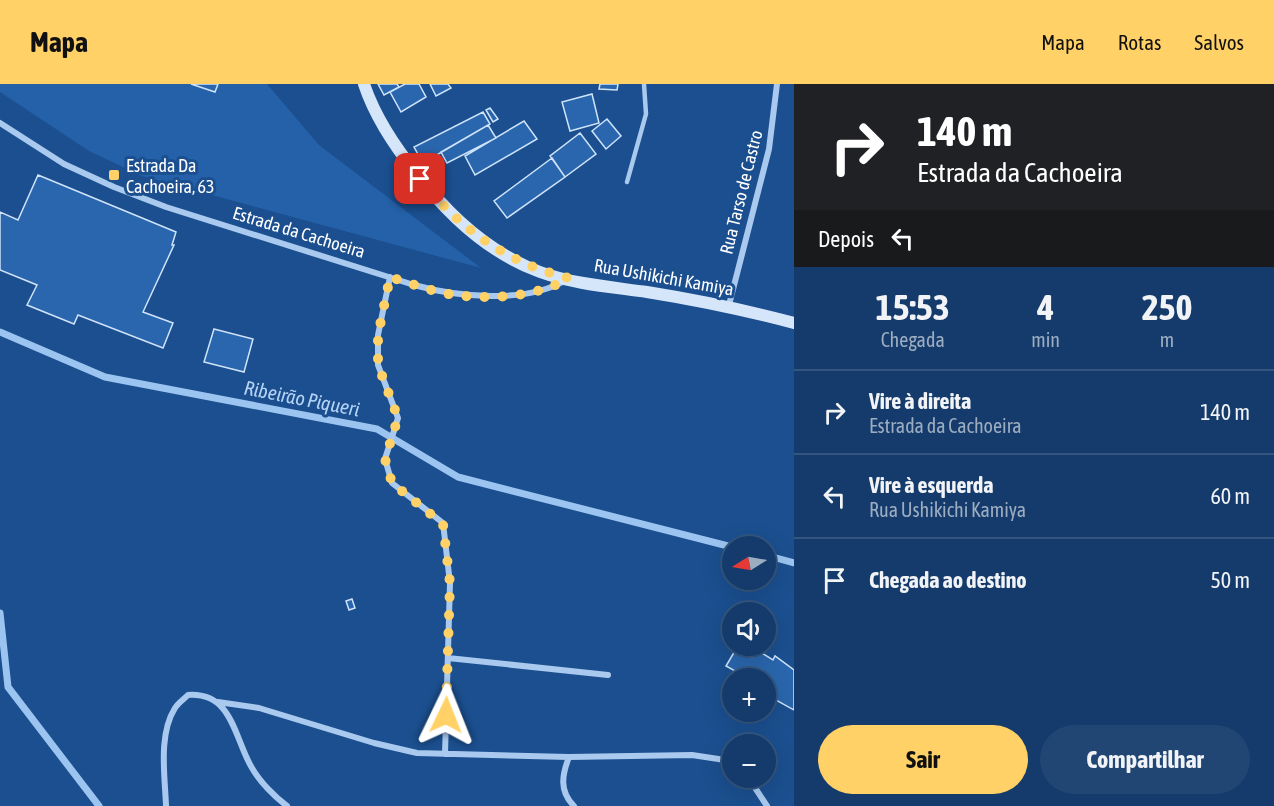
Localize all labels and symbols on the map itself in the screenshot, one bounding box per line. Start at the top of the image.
street label: Rua Tarso de Castro [715,128,767,256]
pin [394,153,445,204]
place label: Estrada Da Cachoeira, 63 [126,155,215,197]
marker: Estrada Da Cachoeira, 63 [107,168,121,182]
street label: Estrada da Cachoeira [230,202,368,262]
street label: Rua Ushikichi Kamiya [593,254,735,300]
water label: Ribeirão Piqueri [242,376,362,421]
north arrow [722,536,776,590]
position arrow [414,683,478,747]

